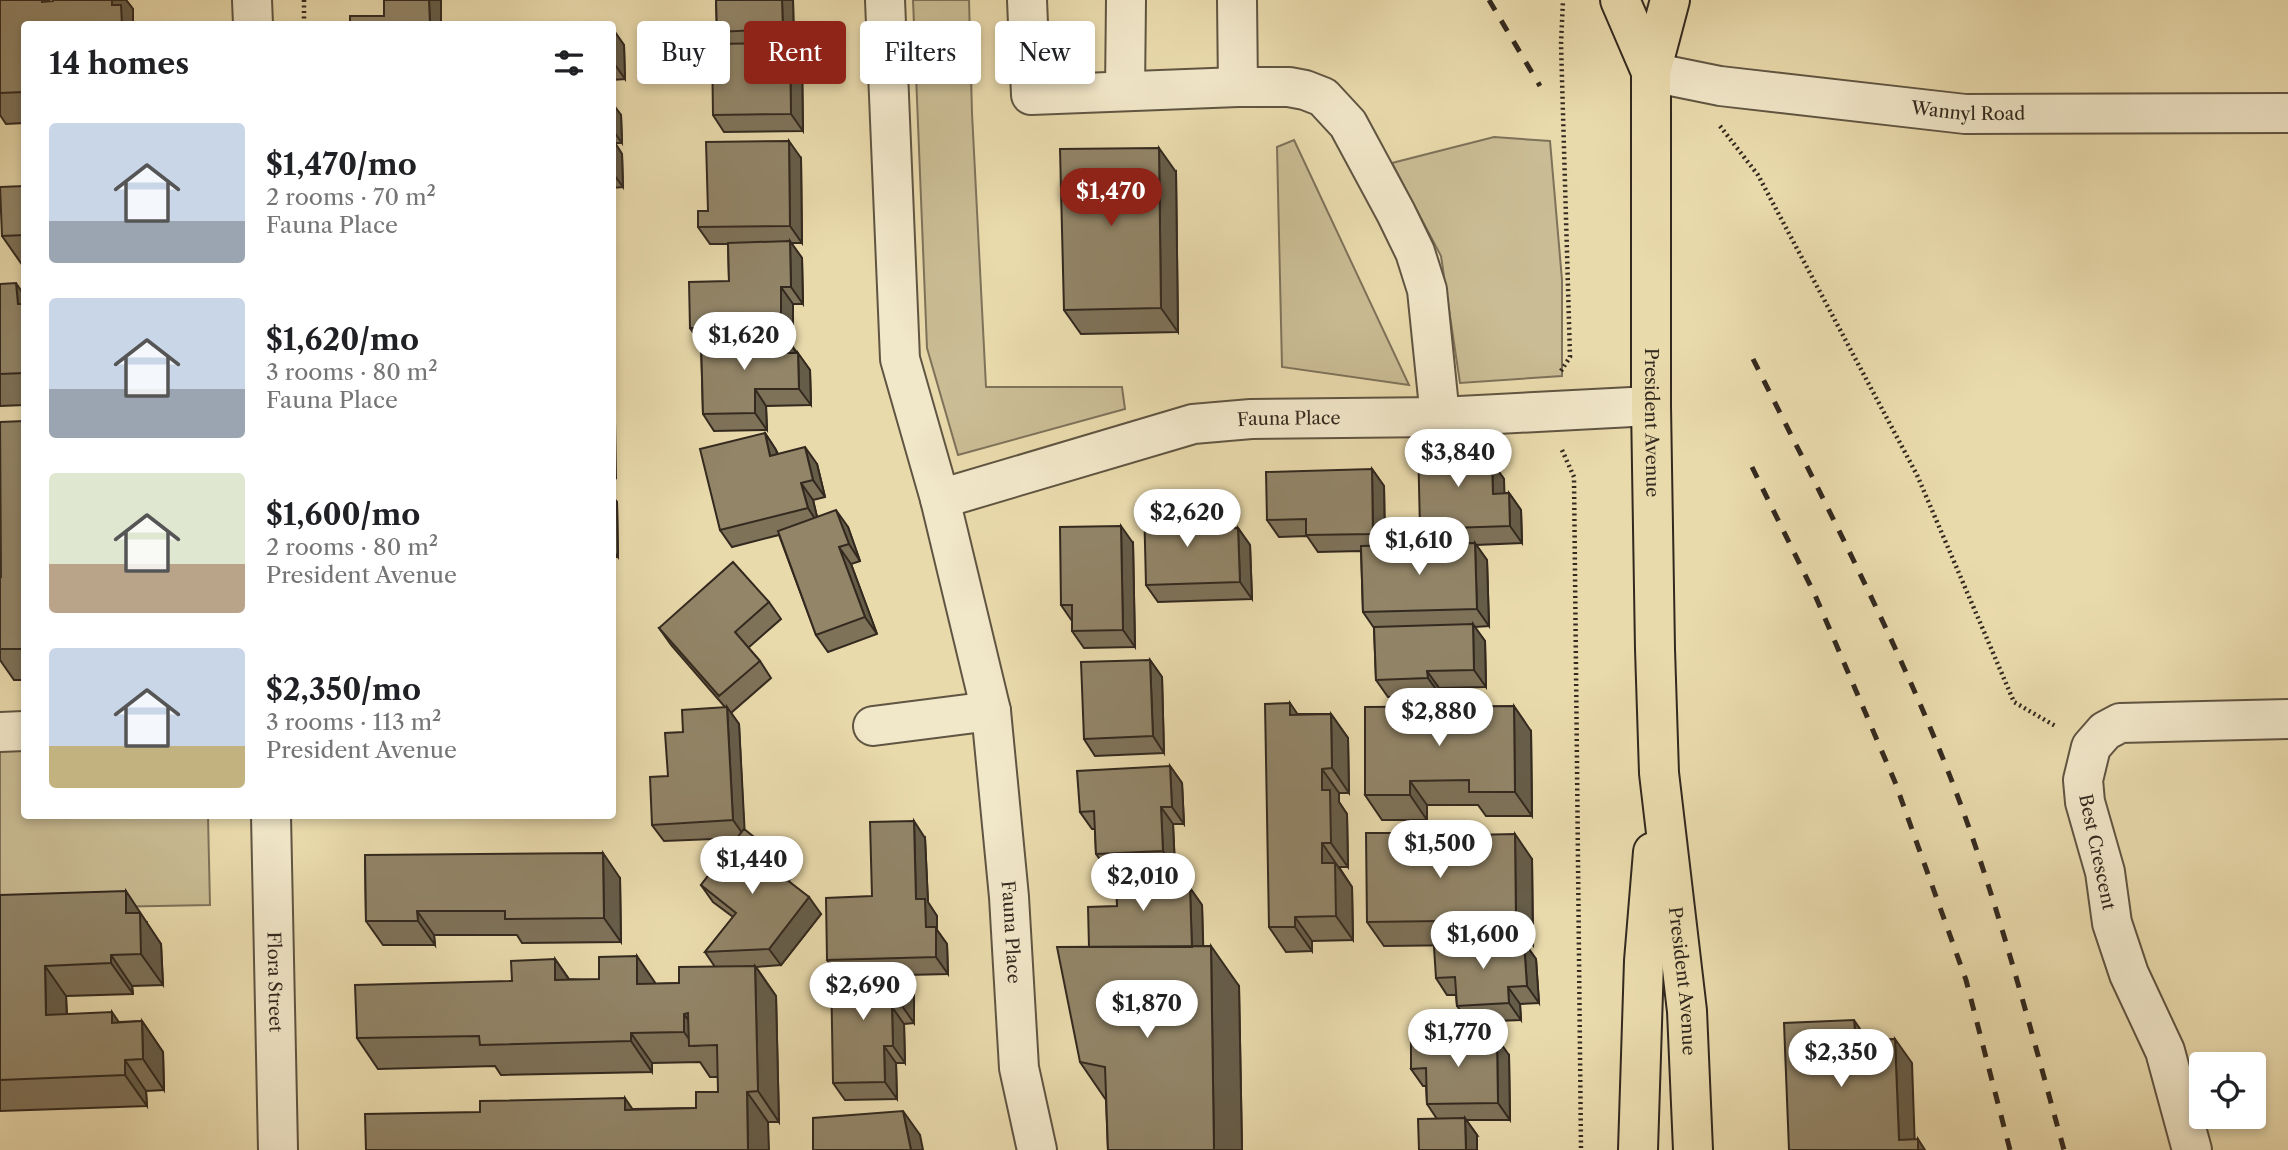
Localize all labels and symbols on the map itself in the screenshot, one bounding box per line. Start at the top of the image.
street label: Wannyl Road [1909,97,2025,125]
pin: $1,470 [1054,168,1168,228]
pin: $1,620 [687,312,801,372]
street label: President Avenue [1640,348,1664,497]
street label: Fauna Place [1236,407,1341,431]
pin: $3,840 [1401,430,1515,489]
pin: $2,620 [1130,490,1244,549]
pin: $1,610 [1362,518,1476,577]
pin: $2,880 [1382,688,1496,748]
street label: Best Crescent [2074,792,2120,913]
pin: $1,500 [1383,820,1497,880]
pin: $1,440 [695,836,809,896]
pin: $2,010 [1086,853,1200,913]
street label: Fauna Place [996,880,1025,984]
street label: President Avenue [1664,905,1700,1056]
pin: $1,600 [1426,912,1540,971]
street label: Flora Street [262,931,287,1033]
pin: $2,690 [806,962,920,1022]
pin: $1,870 [1090,981,1204,1040]
pin: $1,770 [1401,1010,1515,1069]
pin: $2,350 [1784,1030,1898,1089]

